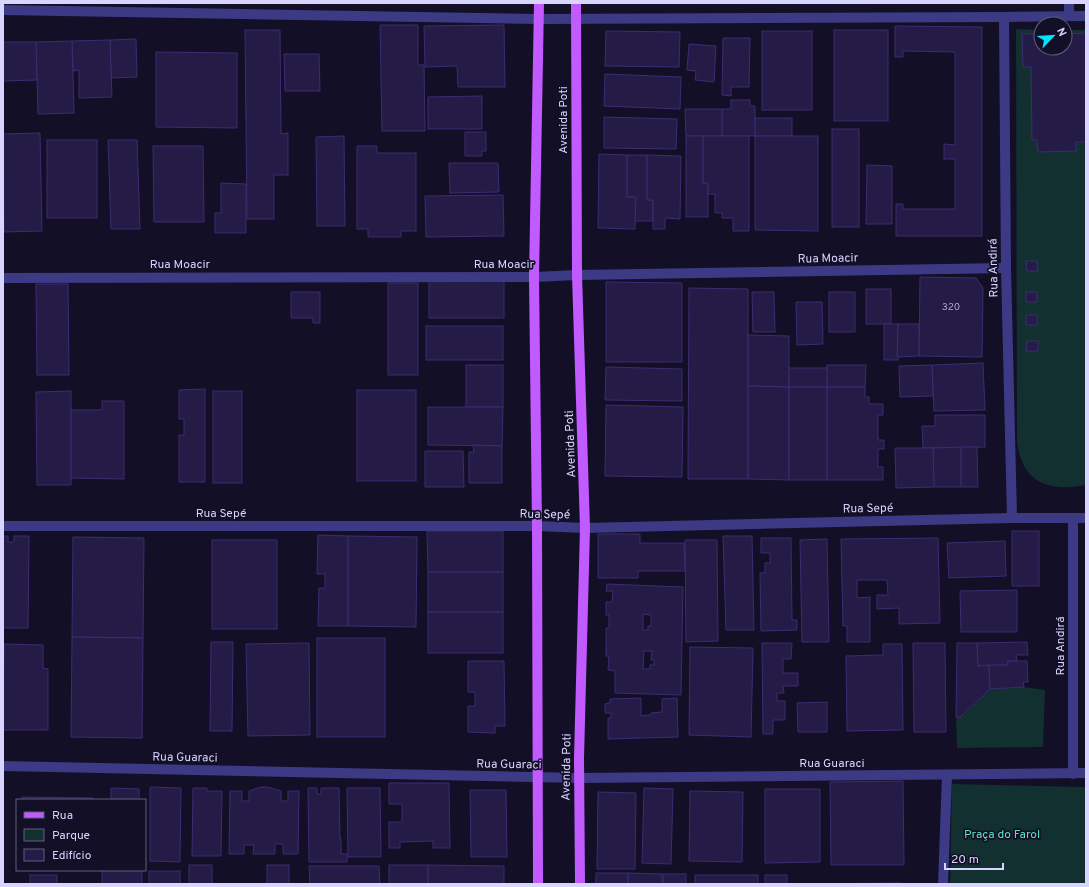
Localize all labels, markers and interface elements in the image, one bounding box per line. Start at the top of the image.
north arrow [1033,16,1073,56]
text: N [1053,26,1069,39]
street label: Avenida Poti [556,86,572,154]
street label: Rua Andirá [985,238,1003,298]
street label: Rua Moacir [798,250,859,268]
street label: Rua Moacir [150,257,211,273]
street label: Rua Moacir [474,257,535,273]
house number: 320 [942,301,960,314]
street label: Avenida Poti [562,410,580,478]
street label: Rua Sepé [843,501,894,517]
street label: Rua Sepé [196,506,246,522]
street label: Rua Sepé [519,507,570,523]
street label: Rua Andirá [1053,616,1069,676]
street label: Avenida Poti [558,733,576,801]
street label: Rua Guaraci [152,749,218,767]
street label: Rua Guaraci [476,756,542,774]
street label: Rua Guaraci [799,756,865,772]
legend [16,799,146,871]
text: Rua [52,808,73,824]
park label: Praça do Farol [964,827,1040,843]
text: Parque [52,828,90,844]
scale bar [945,845,1003,871]
text: Edifício [52,848,92,864]
text: 20 m [951,852,979,868]

